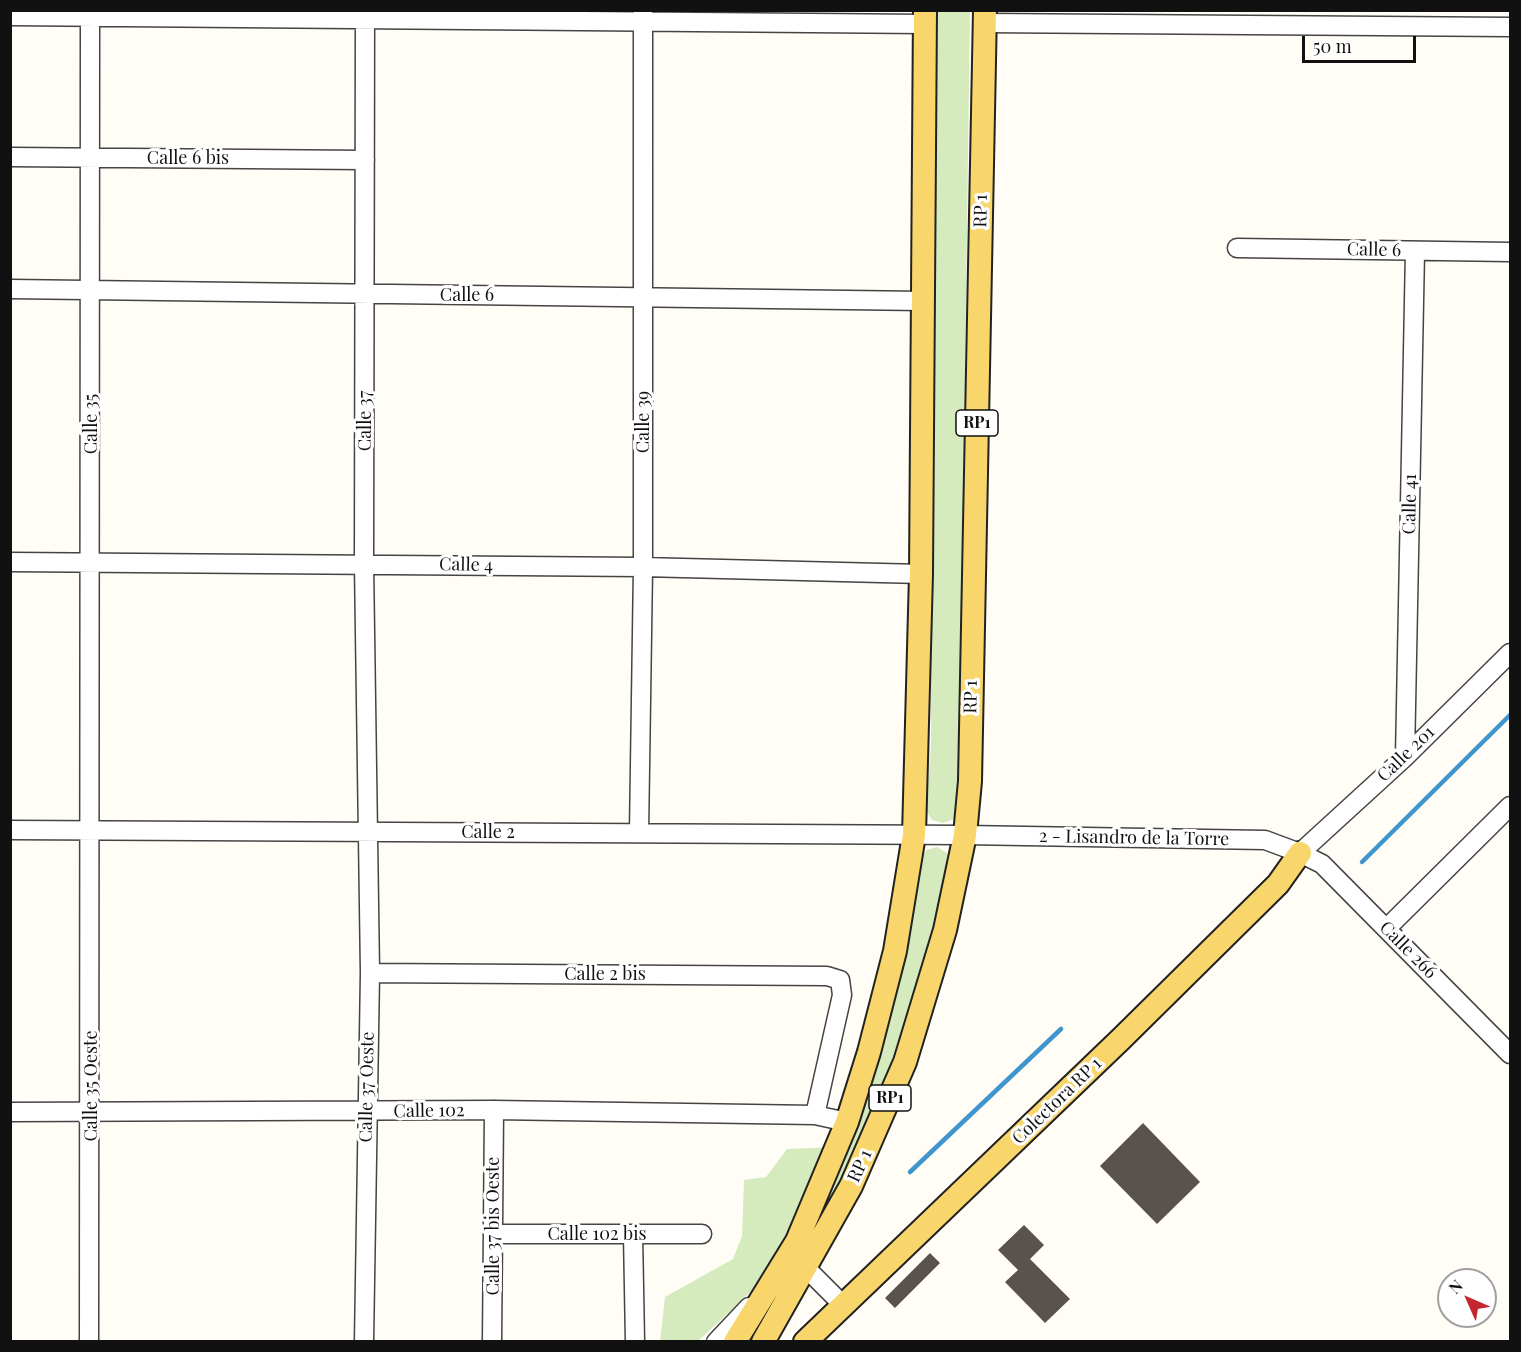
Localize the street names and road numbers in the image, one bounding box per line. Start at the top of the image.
street label: Calle 6 bis [147,147,229,169]
street label: RP 1 [970,194,992,228]
street label: Calle 6 [1347,239,1401,261]
street label: Calle 6 [440,284,494,306]
street label: Calle 37 [354,391,376,451]
street label: Calle 39 [632,391,654,453]
street label: Calle 35 [80,394,102,454]
road number: RP1 [956,410,998,436]
street label: Calle 41 [1399,474,1421,534]
street label: Calle 4 [439,554,493,576]
street label: RP 1 [960,680,982,714]
street label: Calle 201 [1373,722,1439,786]
street label: Calle 2 [461,821,515,843]
street label: 2 - Lisandro de la Torre [1039,826,1229,850]
street label: Calle 266 [1375,917,1441,983]
street label: Calle 2 bis [564,963,646,985]
street label: Calle 35 Oeste [80,1030,102,1142]
street label: Calle 37 Oeste [355,1031,379,1143]
street label: Colectora RP 1 [1008,1053,1106,1149]
road number: RP1 [869,1085,911,1111]
street label: Calle 102 [393,1100,465,1122]
street label: RP 1 [843,1146,877,1186]
street label: Calle 37 bis Oeste [482,1157,504,1295]
street label: Calle 102 bis [547,1223,647,1245]

